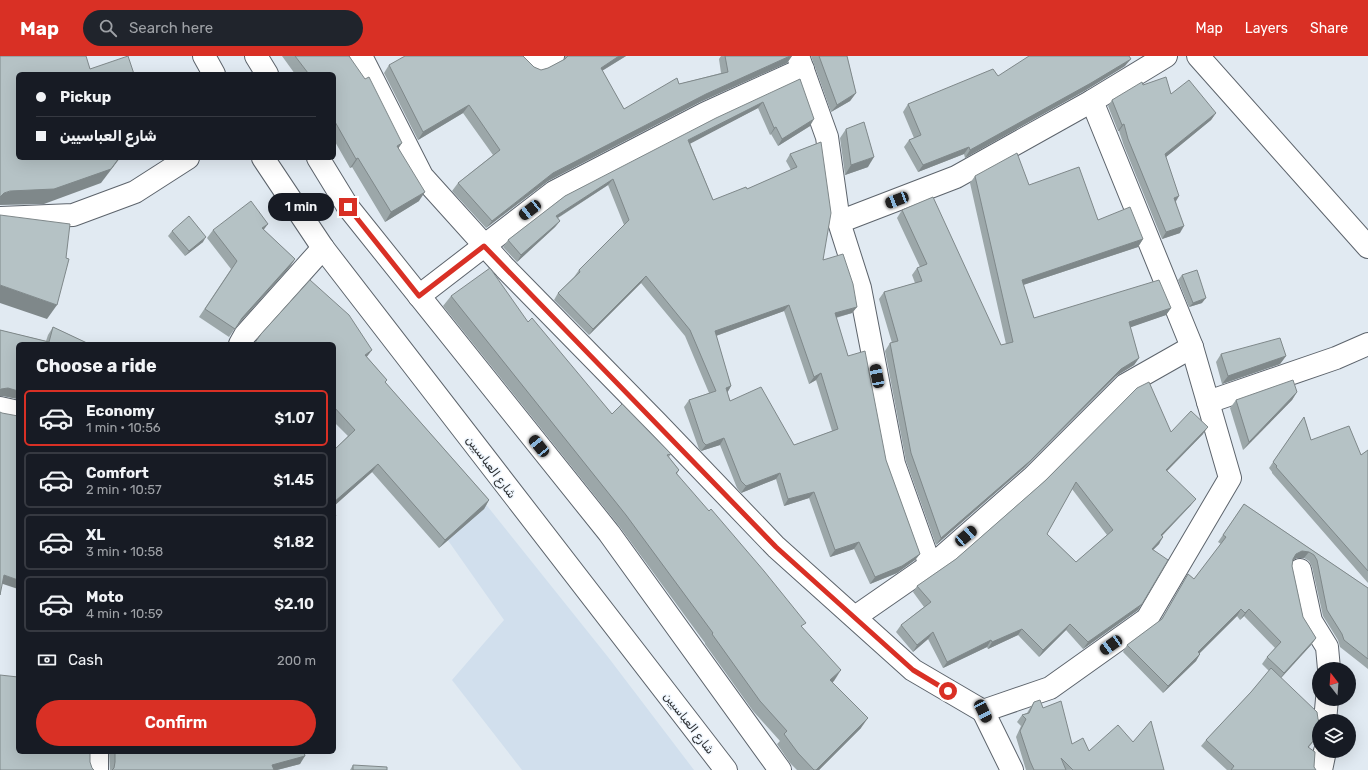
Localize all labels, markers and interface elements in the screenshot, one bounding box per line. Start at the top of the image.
search box [83,10,363,46]
text: Map [20,17,59,40]
icon: search [97,17,119,39]
text: Search here [129,19,213,37]
text: Map [1196,20,1223,37]
text: Layers [1245,20,1288,37]
text: Share [1310,20,1348,37]
text: Pickup [60,88,111,106]
text: شارع العباسيين [60,127,157,145]
car [884,190,910,210]
callout: 1 min [268,193,334,221]
route end [339,198,357,216]
car [517,198,543,222]
text: 1 min [285,199,317,214]
text: Choose a ride [36,355,157,377]
car [869,363,885,389]
icon: car [38,400,74,436]
text: Economy [86,402,155,420]
text: $1.07 [275,409,314,427]
text: 1 min · 10:56 [86,420,161,435]
street label: شارع العباسيين [461,433,519,502]
car [527,433,551,459]
icon: car [38,462,74,498]
text: Comfort [86,464,149,482]
text: $1.45 [274,471,314,489]
text: 2 min · 10:57 [86,482,162,497]
icon: car [38,524,74,560]
car [953,524,979,548]
text: XL [86,526,105,544]
text: $1.82 [273,533,314,551]
text: 3 min · 10:58 [86,544,163,559]
icon: car [38,586,74,622]
text: Moto [86,588,124,606]
text: $2.10 [274,595,314,613]
text: 4 min · 10:59 [86,606,163,621]
car [1098,633,1124,657]
icon: cash [36,649,58,671]
text: Cash [68,651,103,669]
text: 200 m [277,653,316,668]
north arrow [1312,662,1356,706]
map controls [1312,662,1356,758]
route start [939,682,957,700]
street label: شارع العباسيين [659,689,717,758]
car [972,698,994,724]
button: Confirm [36,700,316,746]
button: layers [1312,714,1356,758]

